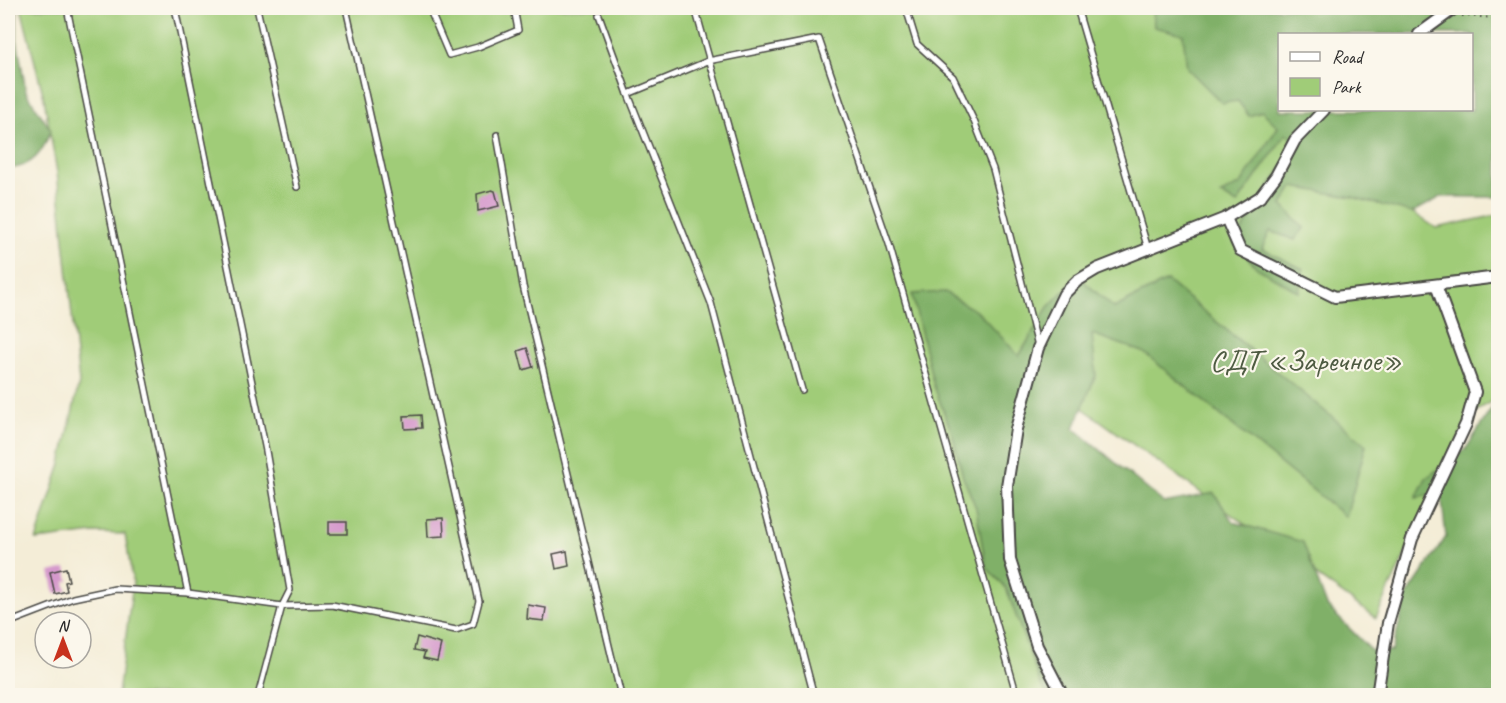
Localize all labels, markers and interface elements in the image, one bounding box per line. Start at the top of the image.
legend [1278,33,1473,111]
text: Road [1332,46,1365,68]
text: Park [1332,76,1362,98]
park label: СДТ «Заречное» [1210,341,1402,379]
north arrow [33,610,93,670]
text: N [58,616,71,636]

